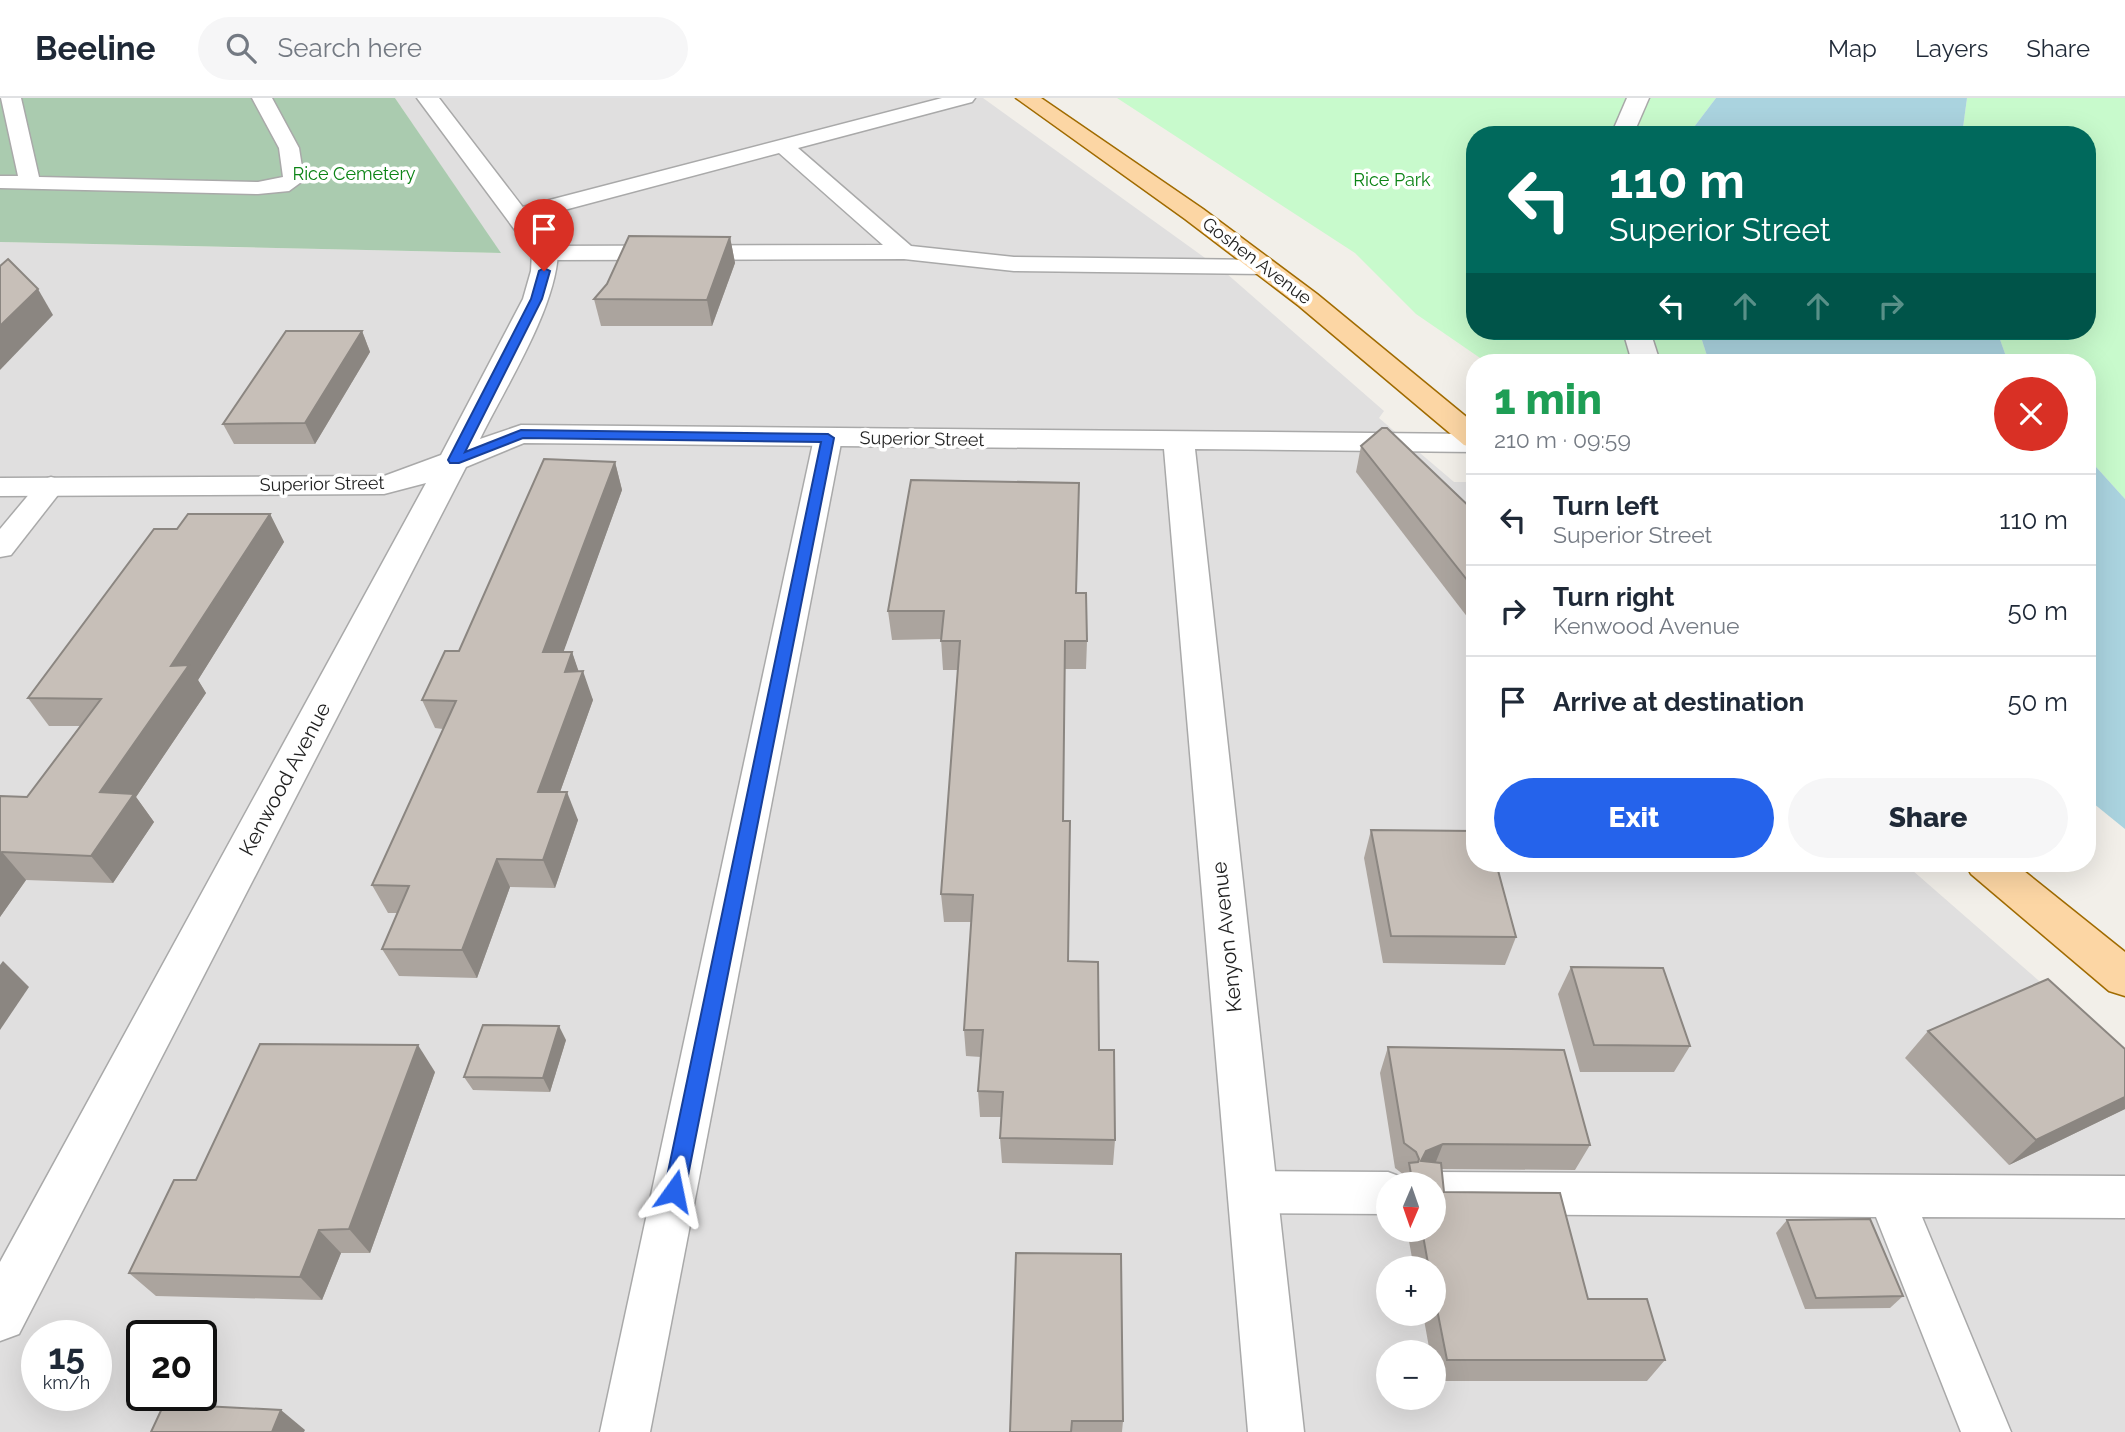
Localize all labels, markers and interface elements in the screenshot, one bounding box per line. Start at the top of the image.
search box [198,17,688,80]
text: Beeline [35,29,156,68]
icon: search [222,29,260,67]
text: Search here [278,33,422,63]
text: Map [1828,34,1877,63]
text: Layers [1915,34,1988,63]
text: Share [2026,34,2090,63]
text: 110 m [1609,152,1745,209]
icon: left [1494,154,1585,245]
park label: Rice Cemetery [293,163,416,184]
park label: Rice Park [1353,169,1431,190]
pin [514,199,574,271]
icon: arrive [525,210,563,248]
text: Superior Street [1609,211,1831,248]
street label: Goshen Avenue [1199,213,1316,309]
icon: left [1653,287,1691,325]
icon: ahead [1726,287,1764,325]
icon: ahead [1799,287,1837,325]
icon: right [1872,287,1910,325]
text: 1 min [1494,375,1602,424]
button: close [1994,377,2068,451]
text: 210 m · 09:59 [1494,426,1631,453]
street label: Superior Street [860,427,985,450]
street label: Superior Street [259,472,384,495]
text: Turn left [1553,491,1659,521]
icon: left [1494,501,1532,539]
text: 110 m [1999,505,2068,535]
text: Superior Street [1553,521,1712,548]
text: Turn right [1553,582,1674,612]
icon: right [1494,592,1532,630]
text: 50 m [2007,596,2068,626]
text: Kenwood Avenue [1553,612,1740,639]
icon: arrive [1494,683,1532,721]
text: Arrive at destination [1553,687,1804,717]
text: 50 m [2007,687,2068,717]
street label: Kenwood Avenue [234,698,336,860]
button: Exit [1494,778,1774,858]
button: Share [1788,778,2068,858]
street label: Kenyon Avenue [1206,860,1247,1014]
position arrow [637,1154,711,1228]
north arrow [1376,1172,1446,1242]
map controls [1376,1172,1446,1410]
button: + [1376,1256,1446,1326]
speed limit sign: 20 [126,1320,217,1411]
text: 15 [48,1336,85,1377]
button: − [1376,1340,1446,1410]
text: km/h [43,1372,90,1393]

